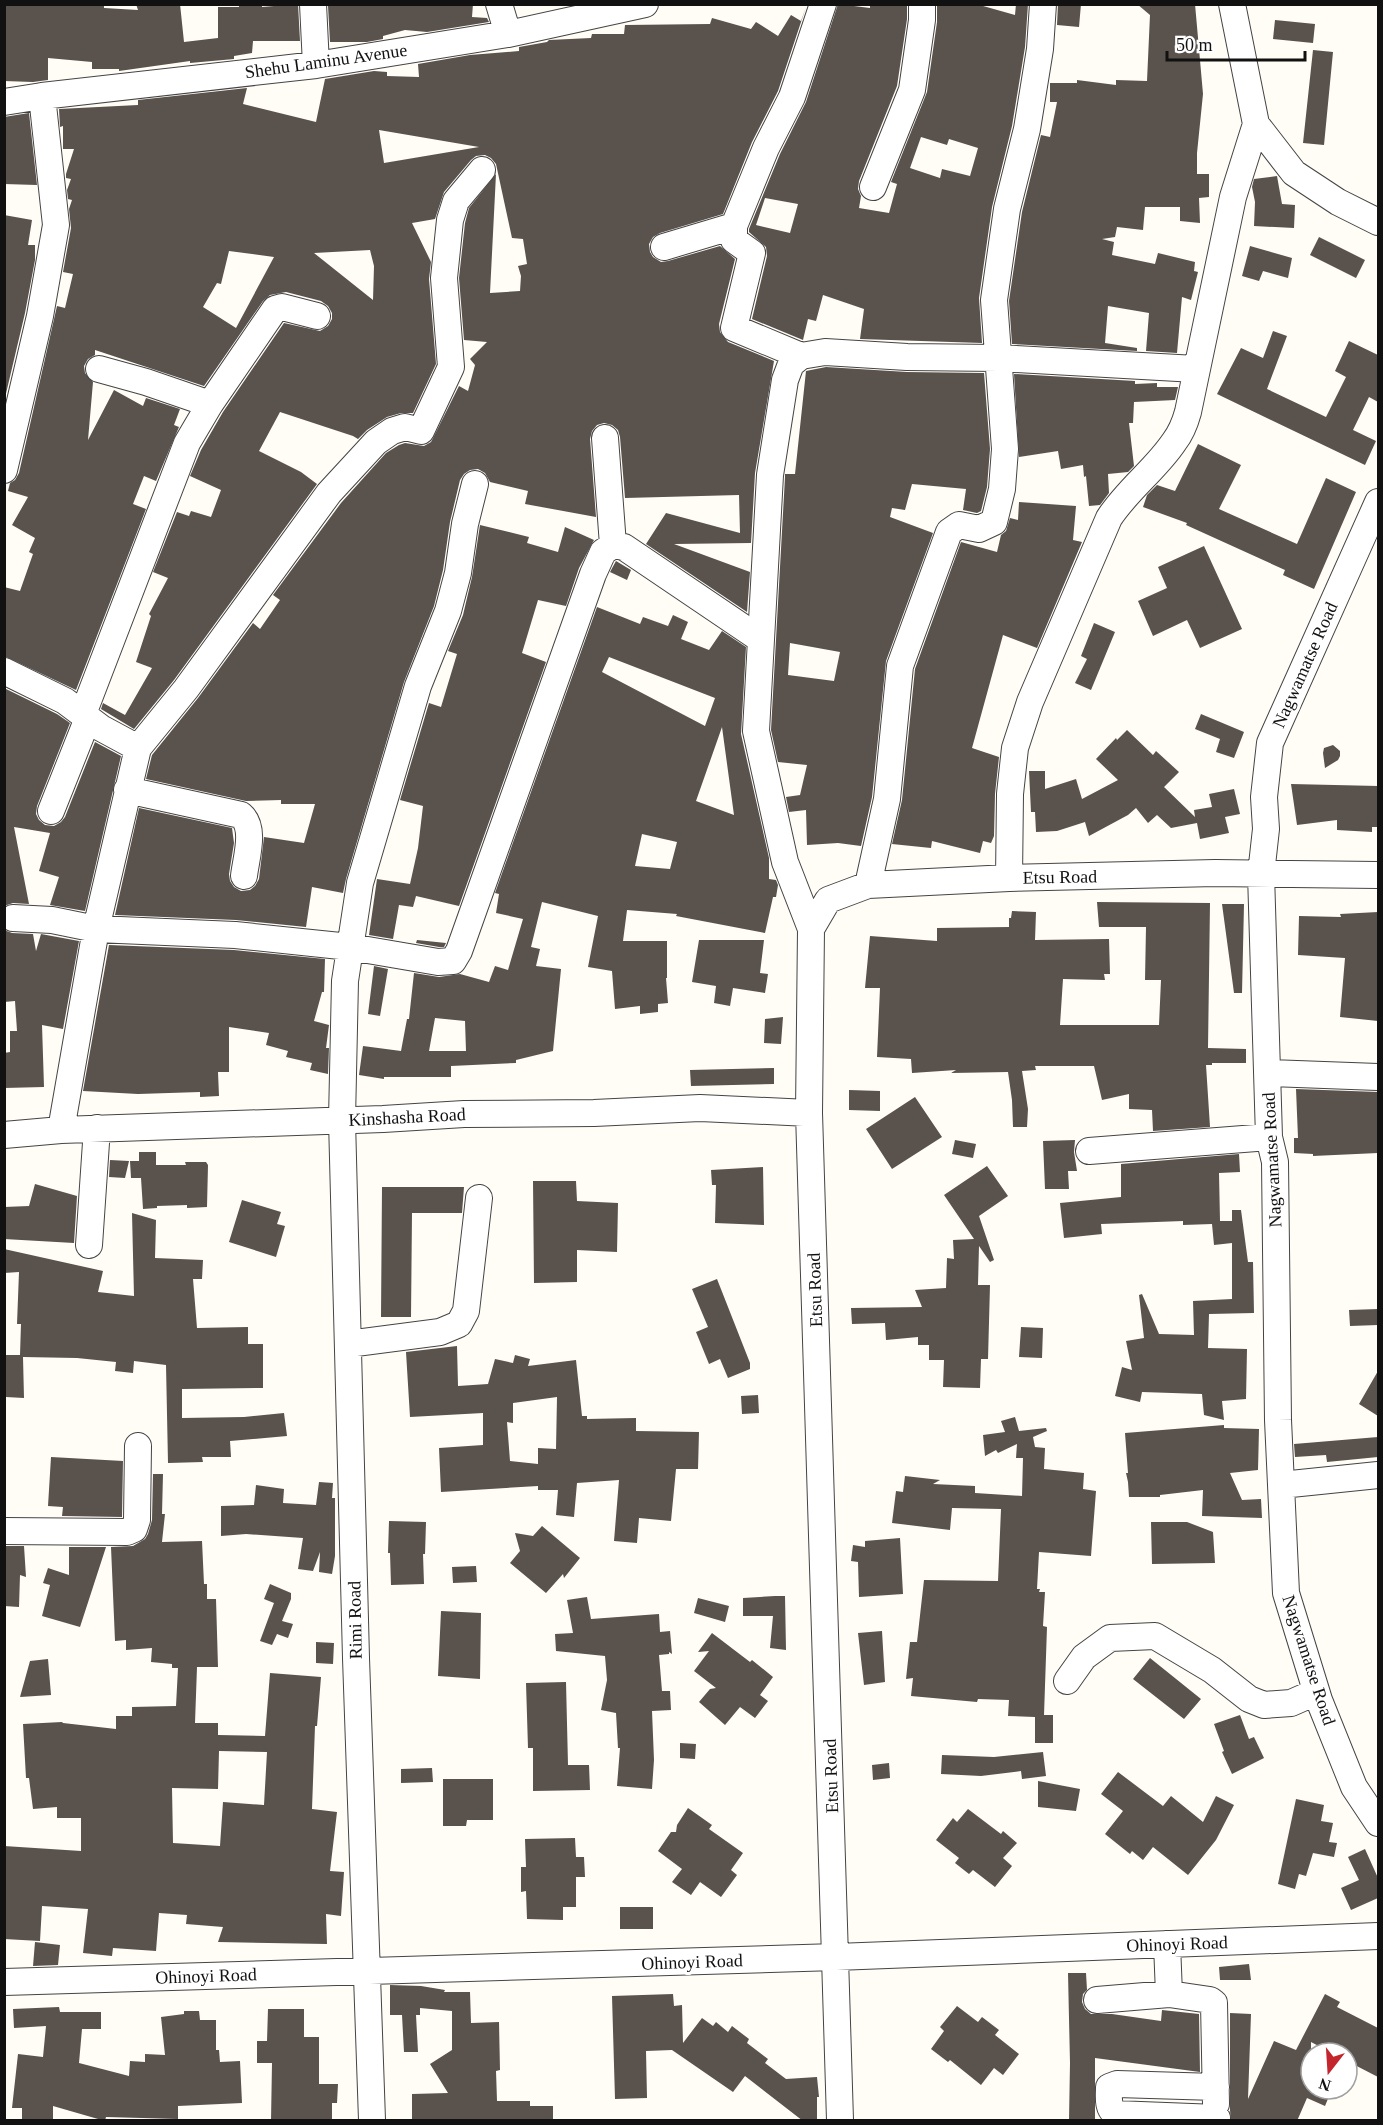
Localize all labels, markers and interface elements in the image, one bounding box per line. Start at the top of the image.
scale bar [1167,24,1305,62]
text: 50 m [1176,35,1213,55]
street label: Shehu Laminu Avenue [244,40,408,82]
street label: Nagwamatse Road [1268,599,1342,731]
street label: Etsu Road [1023,866,1097,888]
street label: Nagwamatse Road [1258,1092,1286,1228]
street label: Kinshasha Road [348,1104,466,1130]
street label: Etsu Road [804,1252,826,1328]
street label: Rimi Road [344,1581,366,1659]
street label: Nagwamatse Road [1279,1592,1339,1728]
street label: Etsu Road [820,1738,842,1814]
street label: Ohinoyi Road [1126,1932,1228,1956]
street label: Ohinoyi Road [641,1950,743,1974]
street label: Ohinoyi Road [155,1964,257,1988]
north arrow [1299,2041,1359,2101]
text: N [1316,2075,1333,2095]

